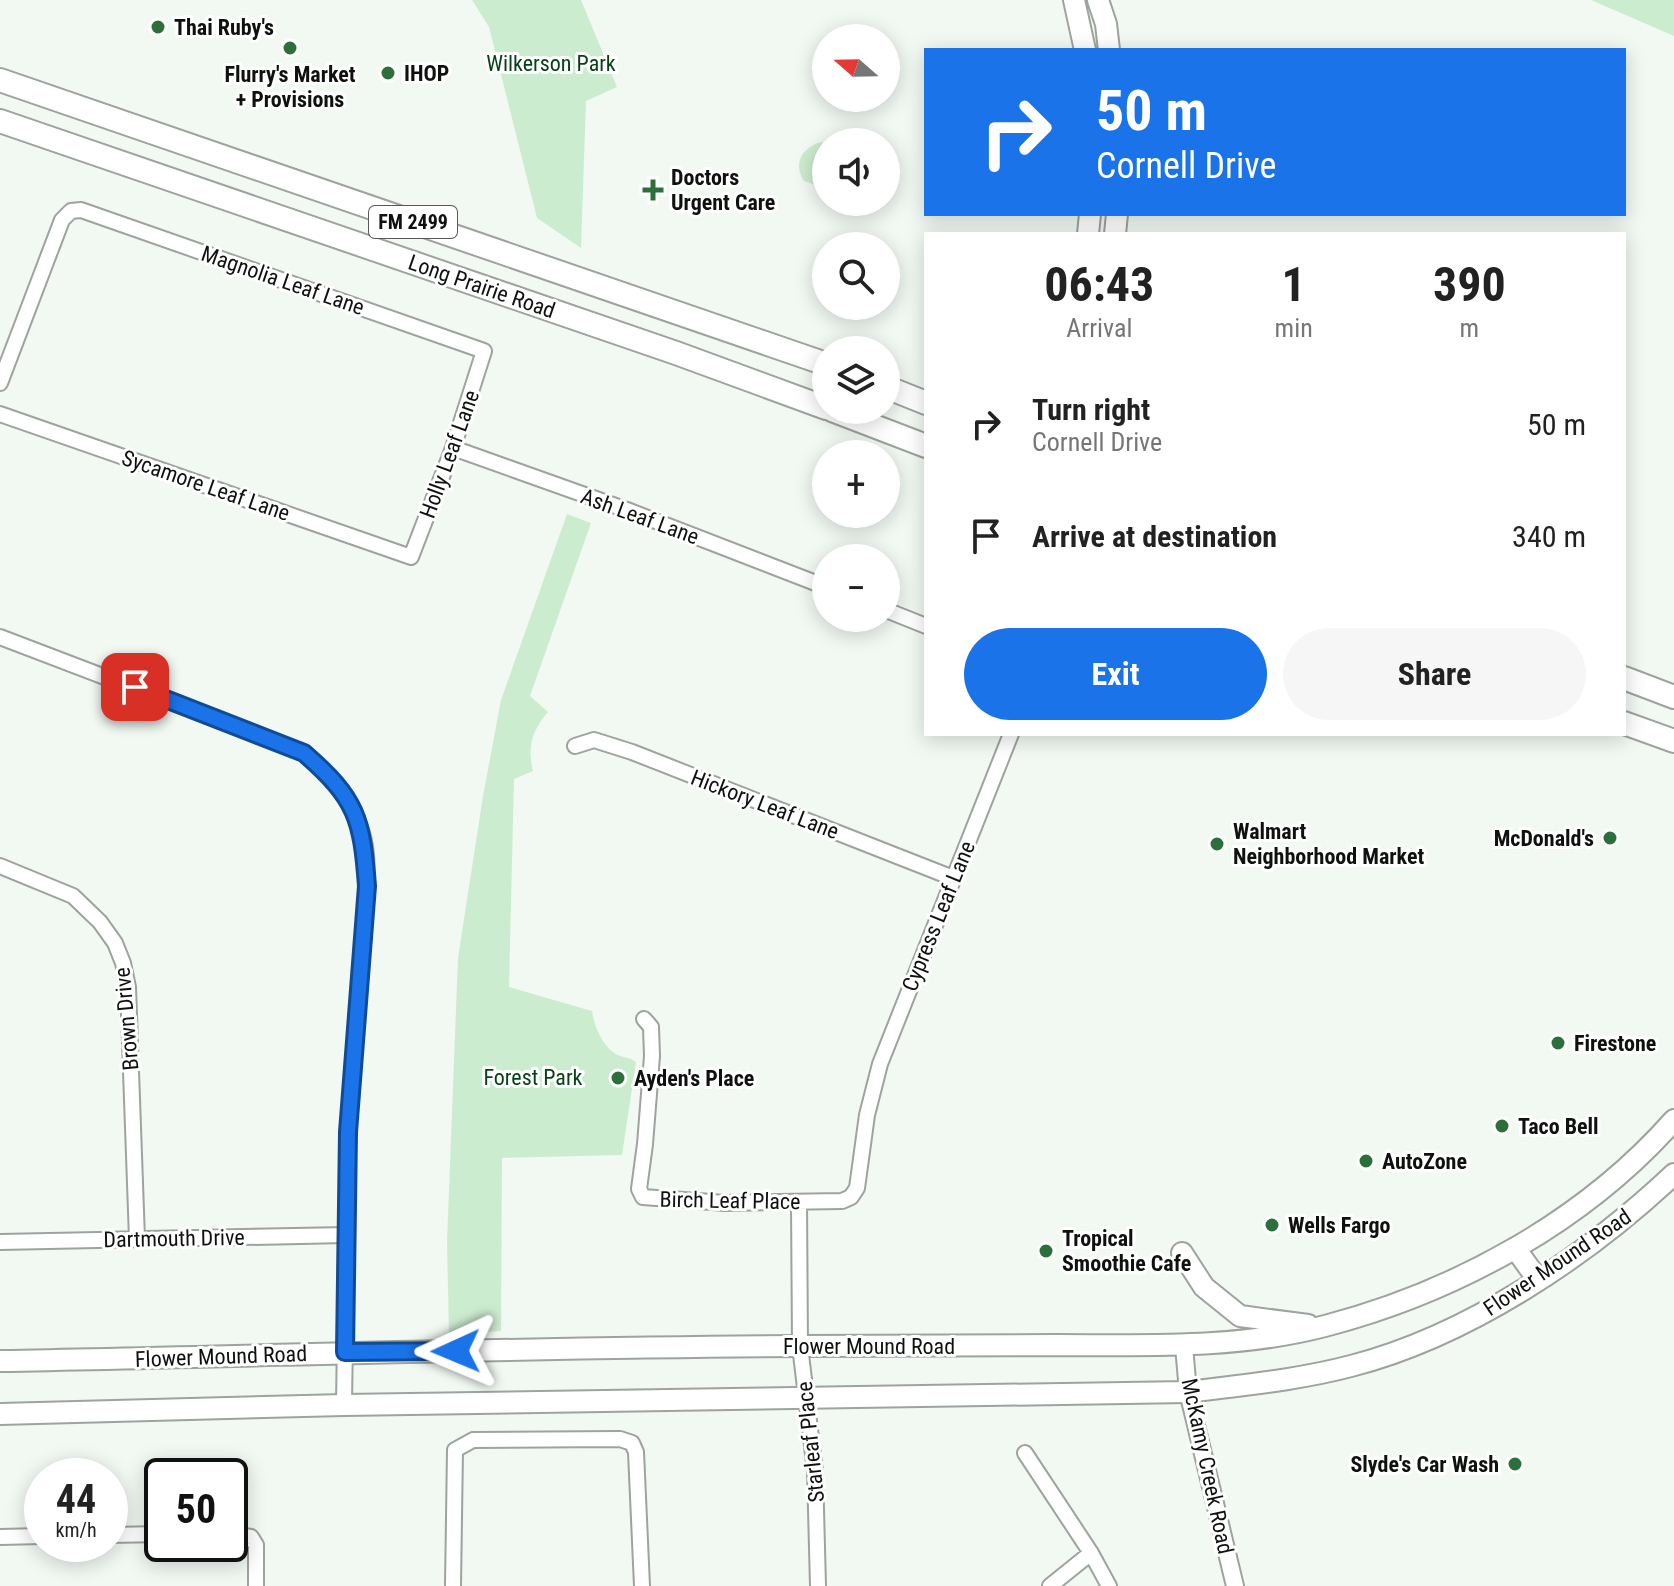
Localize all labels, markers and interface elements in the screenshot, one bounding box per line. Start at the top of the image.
place label: Thai Ruby's [174,15,274,40]
marker: Thai Ruby's [149,18,167,36]
north arrow [812,24,900,112]
map controls [812,24,900,632]
marker: Flurry's Market + Provisions [281,39,299,57]
park label: Wilkerson Park [486,51,616,76]
place label: IHOP [404,61,449,86]
place label: Flurry's Market + Provisions [224,62,356,112]
marker: IHOP [379,64,397,82]
text: 50 m [1096,78,1207,144]
icon: right [964,80,1068,184]
button: sound [812,128,900,216]
text: Cornell Drive [1096,145,1276,187]
place label: Doctors Urgent Care [671,165,775,215]
marker: Doctors Urgent Care [642,179,664,201]
road number: FM 2499 [369,206,457,238]
button: search [812,232,900,320]
street label: Magnolia Leaf Lane [198,241,368,320]
street label: Long Prairie Road [405,250,558,323]
text: 06:43 [1044,256,1154,313]
text: 1 [1282,256,1306,313]
text: 390 [1433,256,1506,313]
text: Arrival [1066,313,1132,343]
text: min [1275,313,1313,343]
text: m [1460,313,1479,343]
button: layers [812,336,900,424]
street label: Holly Leaf Lane [415,387,484,522]
text: Turn right [1032,392,1150,427]
icon: right [964,402,1008,446]
text: 50 m [1527,407,1586,442]
text: Cornell Drive [1032,427,1162,457]
button: + [812,440,900,528]
street label: Sycamore Leaf Lane [119,445,293,526]
street label: Ash Leaf Lane [577,484,702,549]
icon: arrive [964,514,1008,558]
text: Arrive at destination [1032,519,1277,554]
text: 340 m [1512,519,1586,554]
button: − [812,544,900,632]
button: Exit [964,628,1267,720]
button: Share [1283,628,1586,720]
pin [101,653,169,721]
icon: arrive [113,665,157,709]
street label: Hickory Leaf Lane [687,765,842,844]
place label: Walmart Neighborhood Market [1233,819,1424,869]
place label: McDonald's [1494,826,1594,851]
marker: McDonald's [1601,829,1619,847]
marker: Walmart Neighborhood Market [1208,835,1226,853]
street label: Cypress Leaf Lane [897,837,980,995]
street label: Brown Drive [110,966,143,1072]
place label: Firestone [1574,1031,1656,1056]
marker: Firestone [1549,1034,1567,1052]
park label: Forest Park [483,1065,583,1090]
place label: Ayden's Place [634,1066,754,1091]
marker: Ayden's Place [609,1069,627,1087]
place label: Taco Bell [1518,1114,1599,1139]
marker: Taco Bell [1493,1117,1511,1135]
place label: AutoZone [1382,1149,1467,1174]
marker: AutoZone [1357,1152,1375,1170]
street label: Birch Leaf Place [659,1187,801,1214]
street label: Flower Mound Road [1479,1204,1636,1321]
place label: Wells Fargo [1288,1213,1390,1238]
marker: Wells Fargo [1263,1216,1281,1234]
street label: Dartmouth Drive [103,1225,245,1252]
place label: Tropical Smoothie Cafe [1062,1226,1191,1276]
marker: Tropical Smoothie Cafe [1037,1242,1055,1260]
position arrow [414,1309,498,1393]
street label: Flower Mound Road [783,1334,955,1359]
street label: Flower Mound Road [135,1341,307,1372]
street label: McKamy Creek Road [1177,1376,1238,1556]
street label: Starleaf Place [792,1380,829,1504]
place label: Slyde's Car Wash [1350,1452,1499,1477]
marker: Slyde's Car Wash [1506,1455,1524,1473]
speed limit sign: 50 [144,1458,248,1562]
text: 44 [56,1476,96,1523]
text: km/h [55,1518,97,1542]

